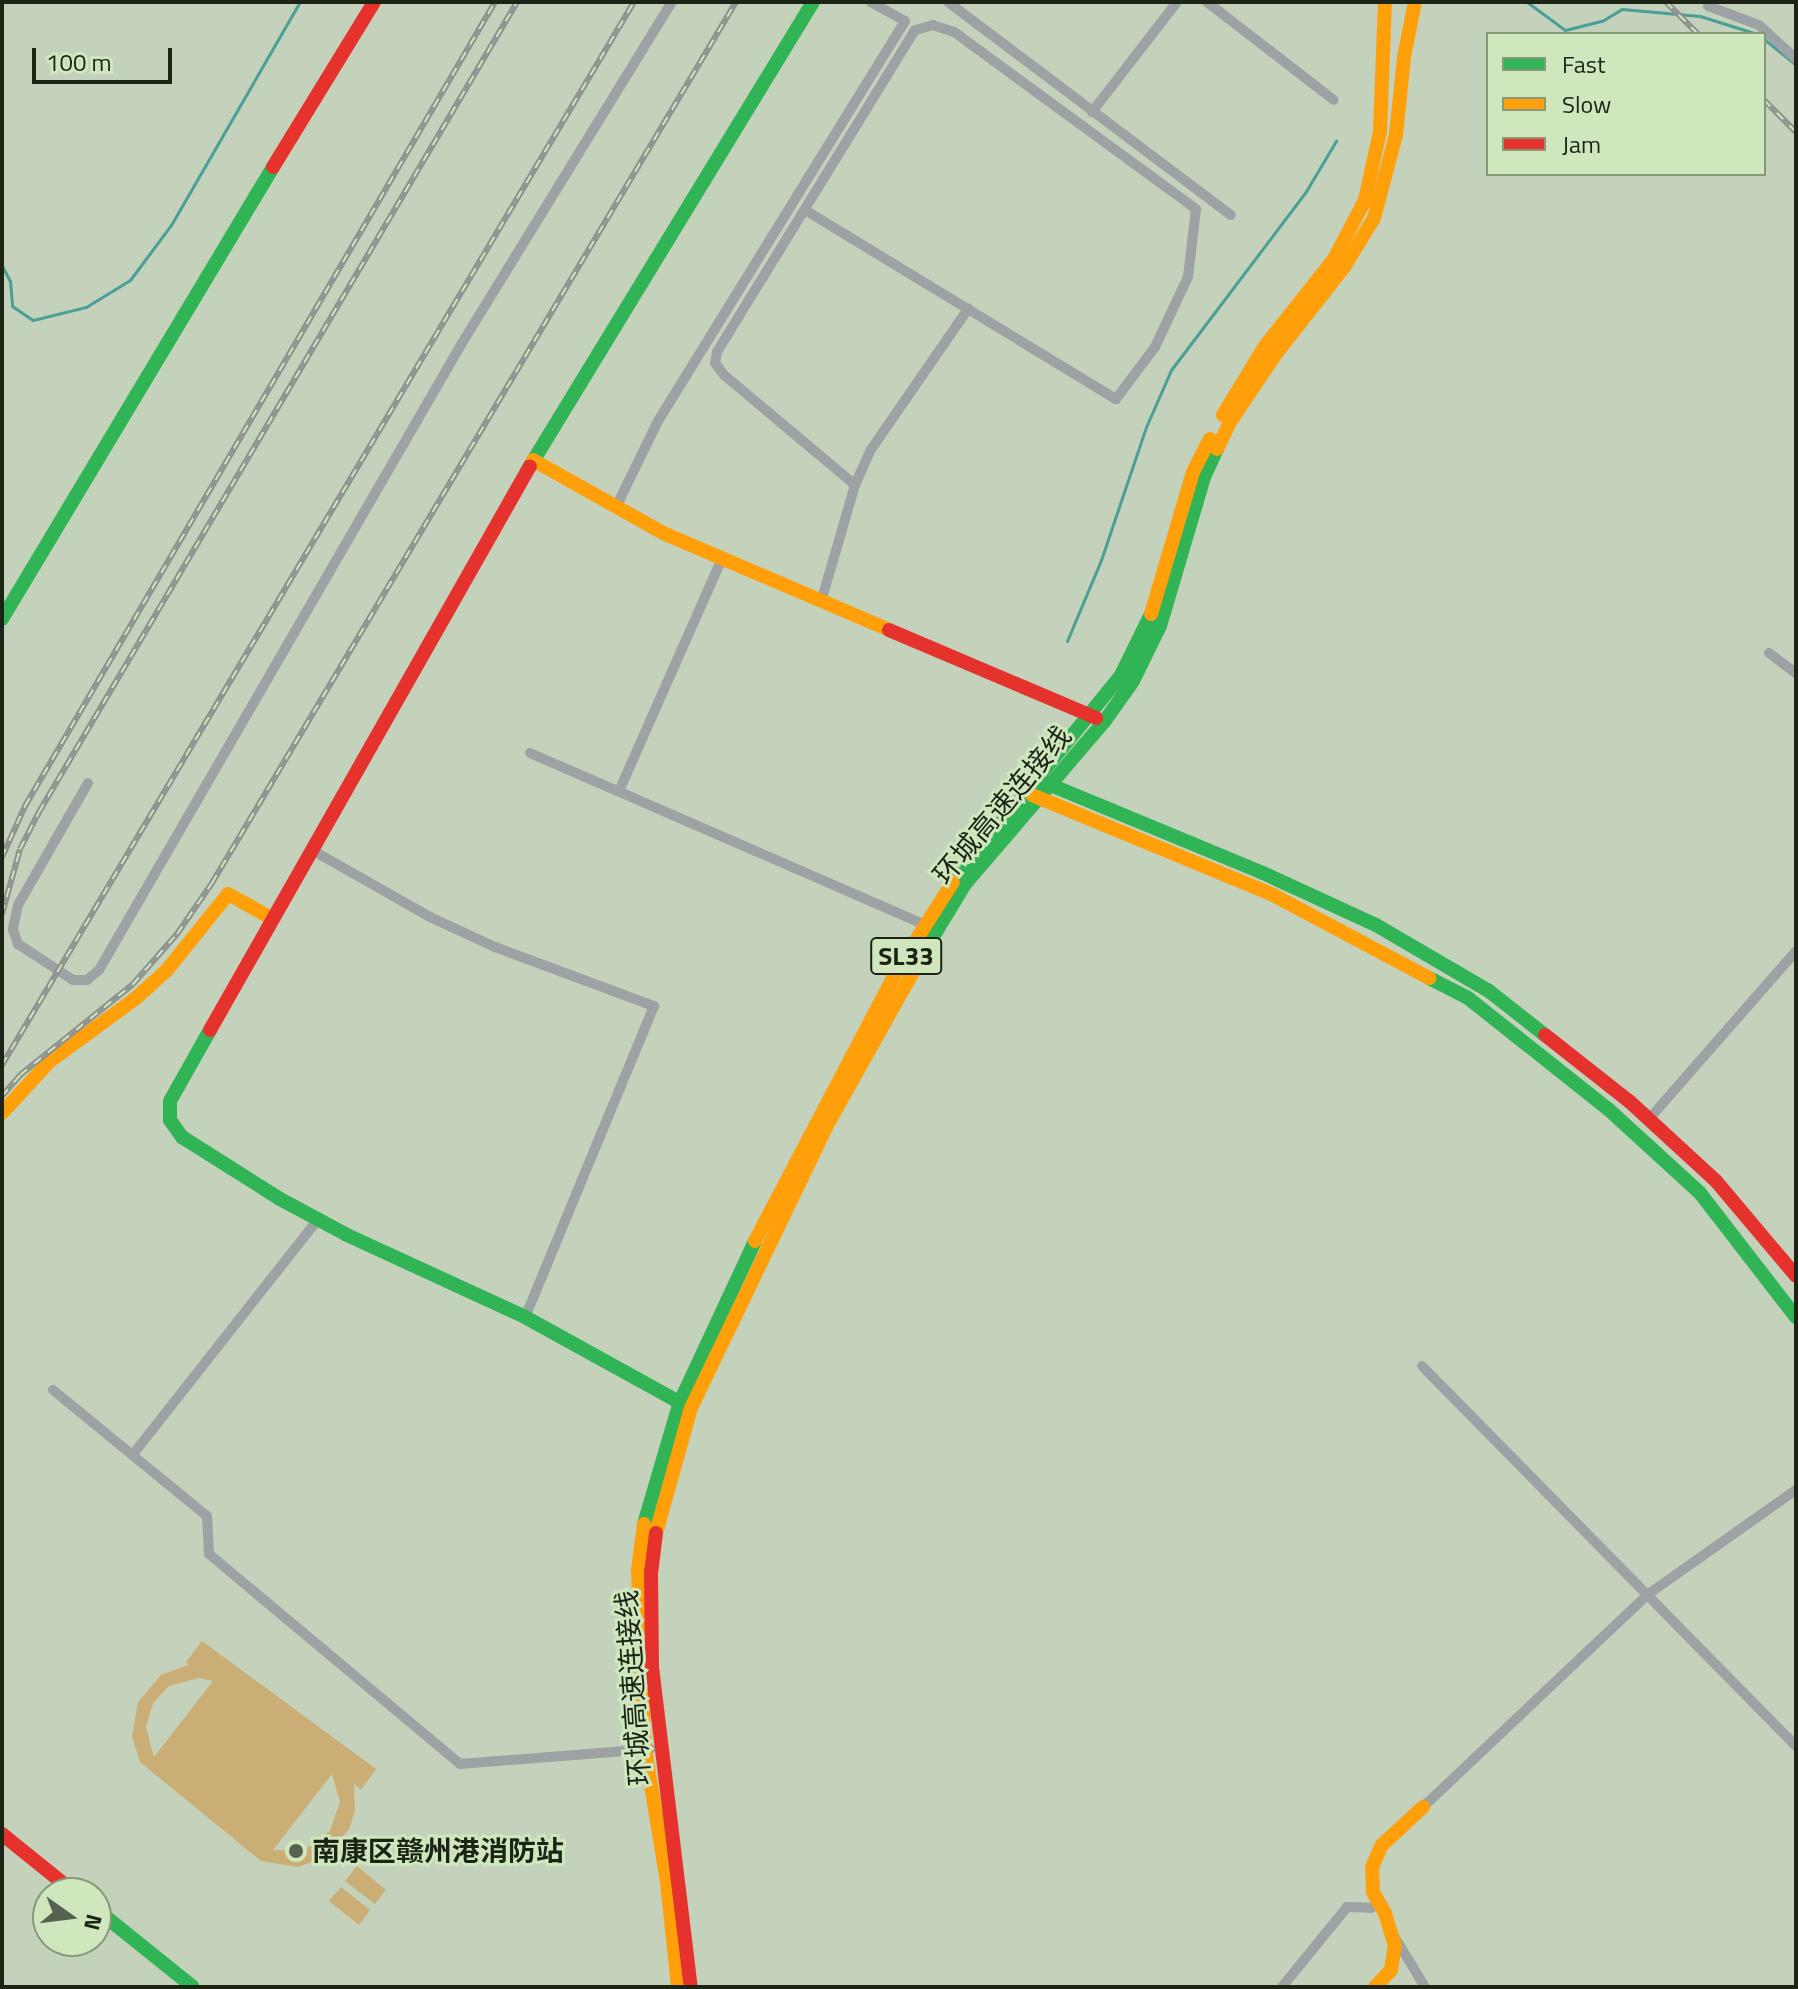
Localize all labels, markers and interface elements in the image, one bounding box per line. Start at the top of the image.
scale bar [36,32,176,82]
legend [1486,32,1766,176]
text: 100 m [46,44,112,80]
text: Fast [1562,46,1605,82]
text: Slow [1562,86,1611,122]
text: Jam [1562,126,1601,162]
street label: 环城高速连接线 [926,719,1078,891]
road number: SL33 [870,934,942,978]
street label: 环城高速连接线 [609,1589,657,1787]
place label: 南康区赣州港消防站 [312,1834,564,1868]
marker: 南康区赣州港消防站 [287,1842,305,1860]
north arrow [32,1877,112,1957]
text: N [75,1911,112,1934]

